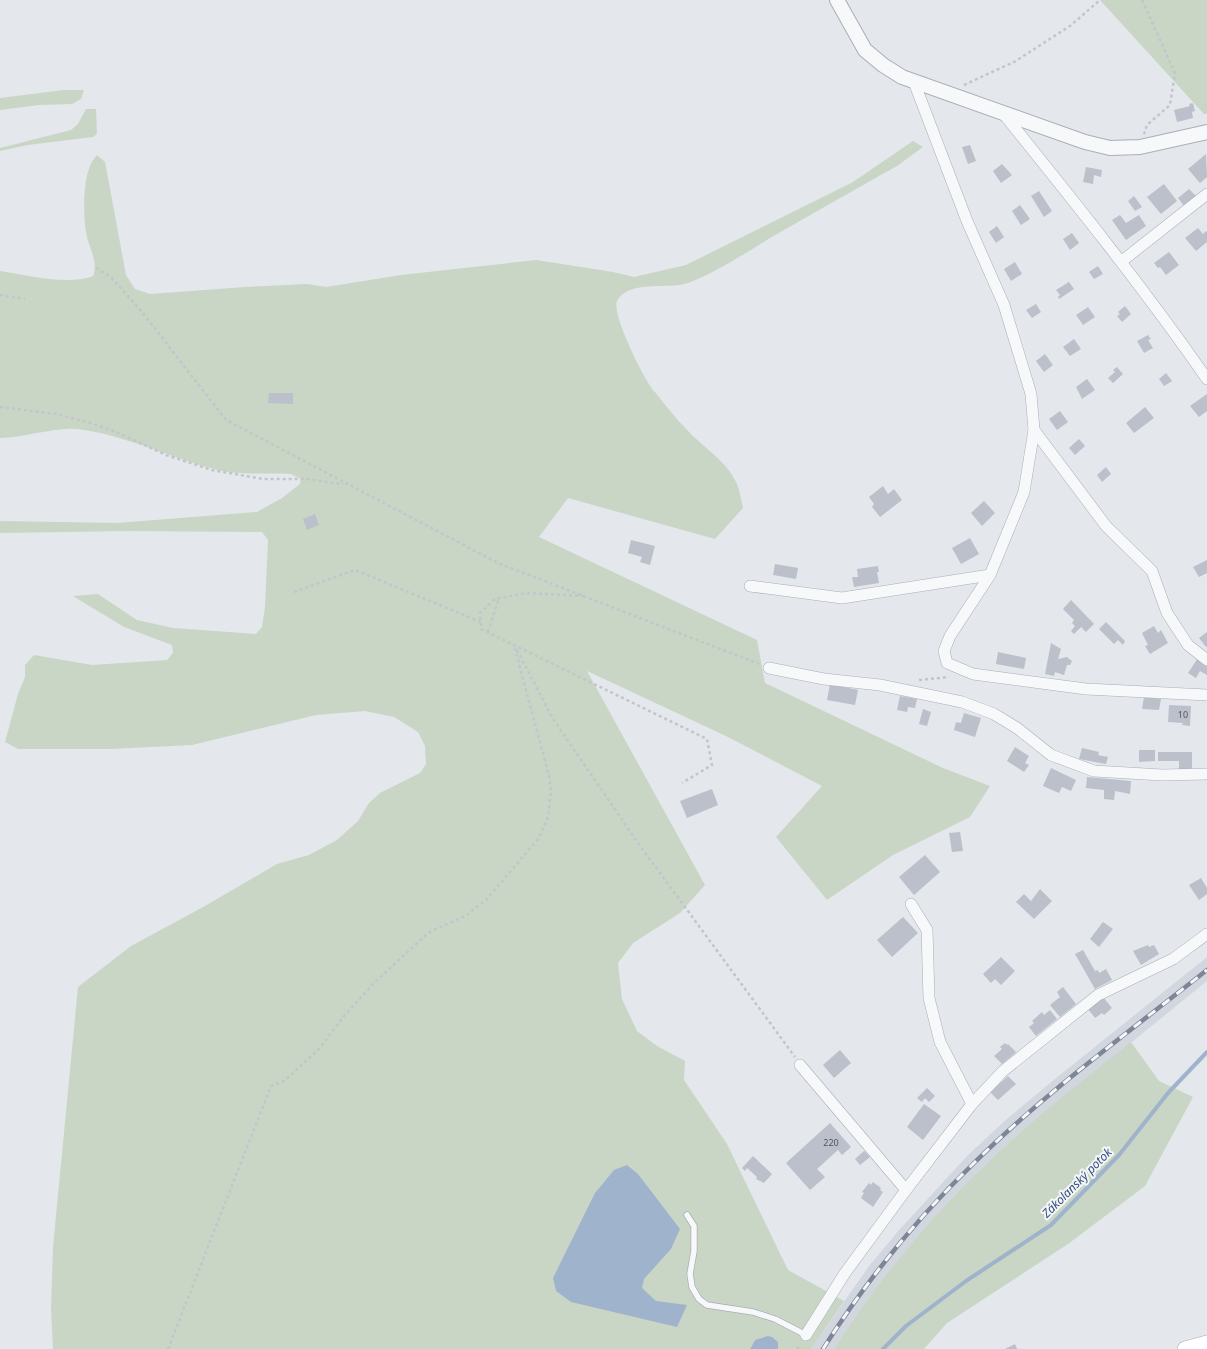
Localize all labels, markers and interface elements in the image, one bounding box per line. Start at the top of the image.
house number: 10 [1178,708,1188,721]
house number: 220 [823,1136,839,1149]
water label: Zákolanský potok [1037,1143,1116,1222]

